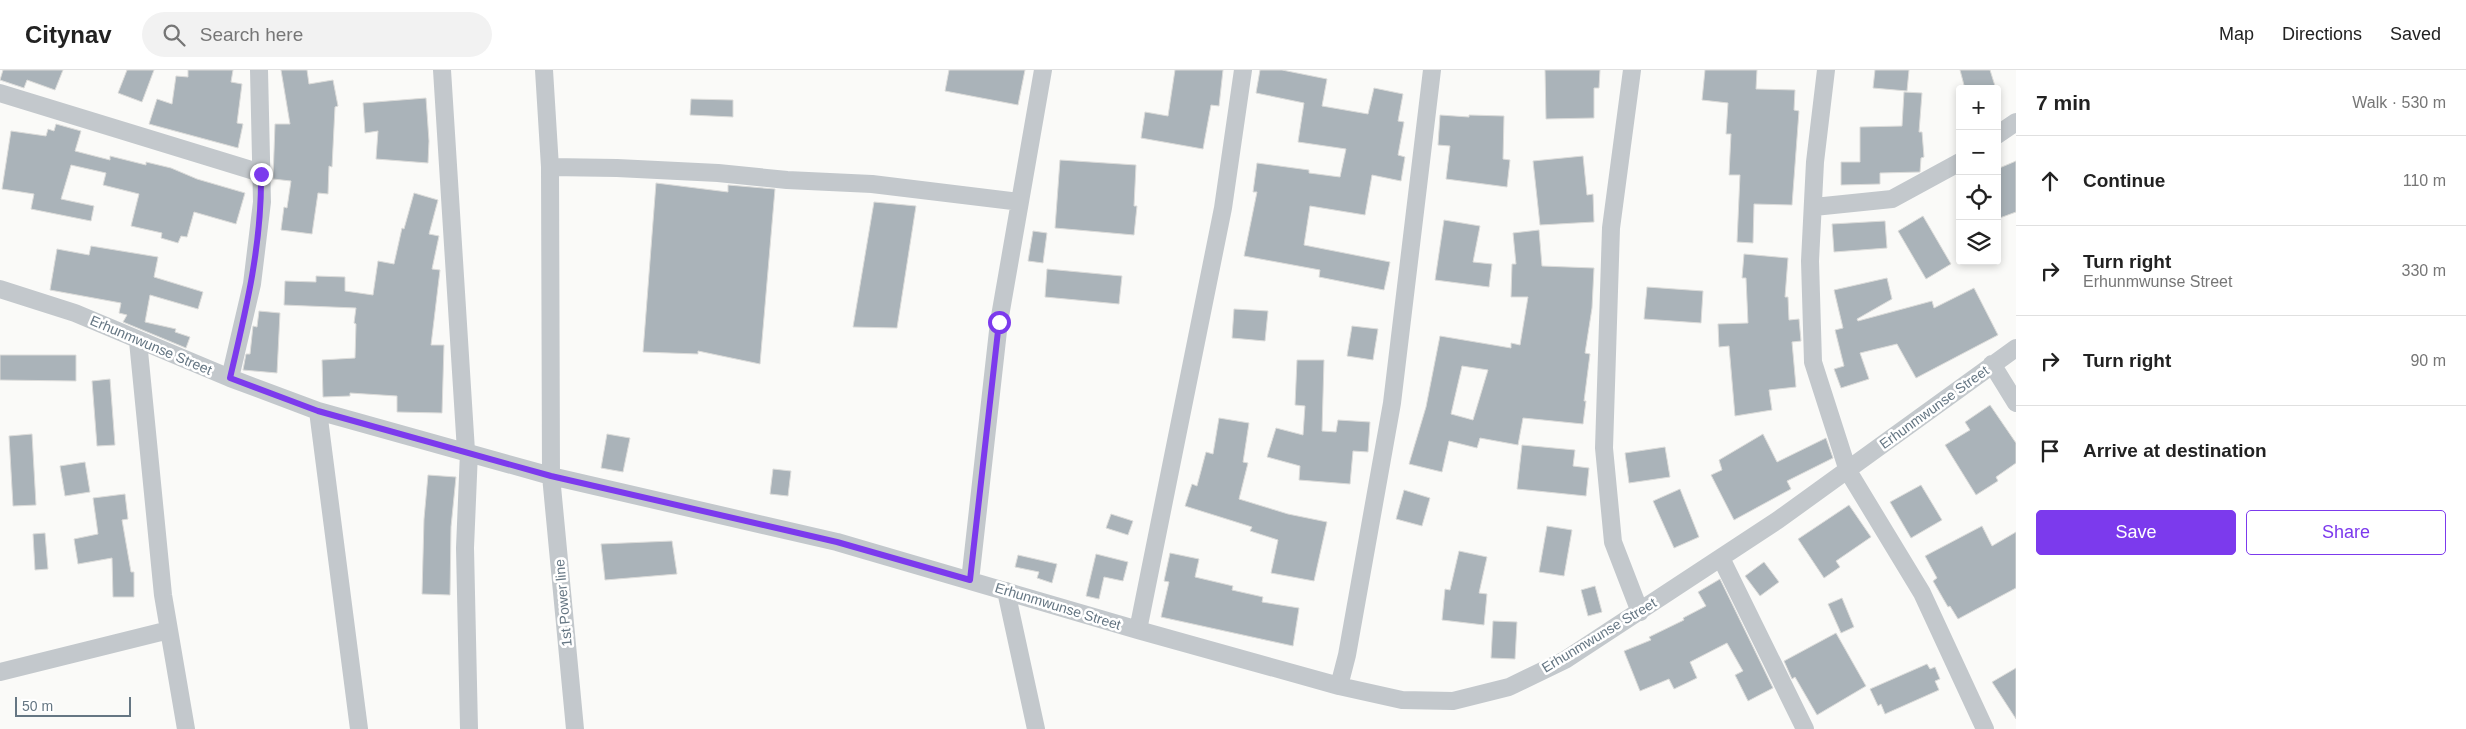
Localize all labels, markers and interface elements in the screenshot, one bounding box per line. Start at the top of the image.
search box [142,12,492,57]
text: Citynav [25,21,112,48]
icon: search [160,21,188,49]
text: Search here [200,24,303,45]
text: Map [2219,24,2254,44]
text: Directions [2282,24,2362,44]
text: Saved [2390,24,2441,44]
map controls [1956,85,2001,265]
button: + [1956,85,2001,130]
text: 7 min [2036,91,2091,114]
text: Walk · 530 m [2352,94,2446,111]
button: − [1956,130,2001,175]
route end [250,163,273,186]
icon: ahead [2036,167,2064,195]
text: Continue [2083,170,2165,191]
text: 110 m [2403,172,2446,189]
button: locate [1956,175,2001,220]
button: layers [1956,220,2001,265]
text: Turn right [2083,251,2171,272]
icon: right [2036,257,2064,285]
text: 330 m [2402,262,2446,279]
text: Erhunmwunse Street [2083,273,2232,290]
route start [988,311,1011,334]
street label: Erhunmwunse Street [88,312,214,378]
icon: right [2036,347,2064,375]
text: Turn right [2083,350,2171,371]
text: 90 m [2410,352,2446,369]
street label: Erhunmwunse Street [1876,362,1992,452]
icon: arrive [2036,437,2064,465]
text: Arrive at destination [2083,440,2267,461]
button: Save [2036,510,2236,555]
button: Share [2246,510,2446,555]
street label: 1st Power line [551,558,575,647]
street label: Erhunmwunse Street [993,579,1123,633]
street label: Erhunmwunse Street [1539,594,1659,676]
scale bar [15,694,131,717]
text: 50 m [22,698,53,714]

